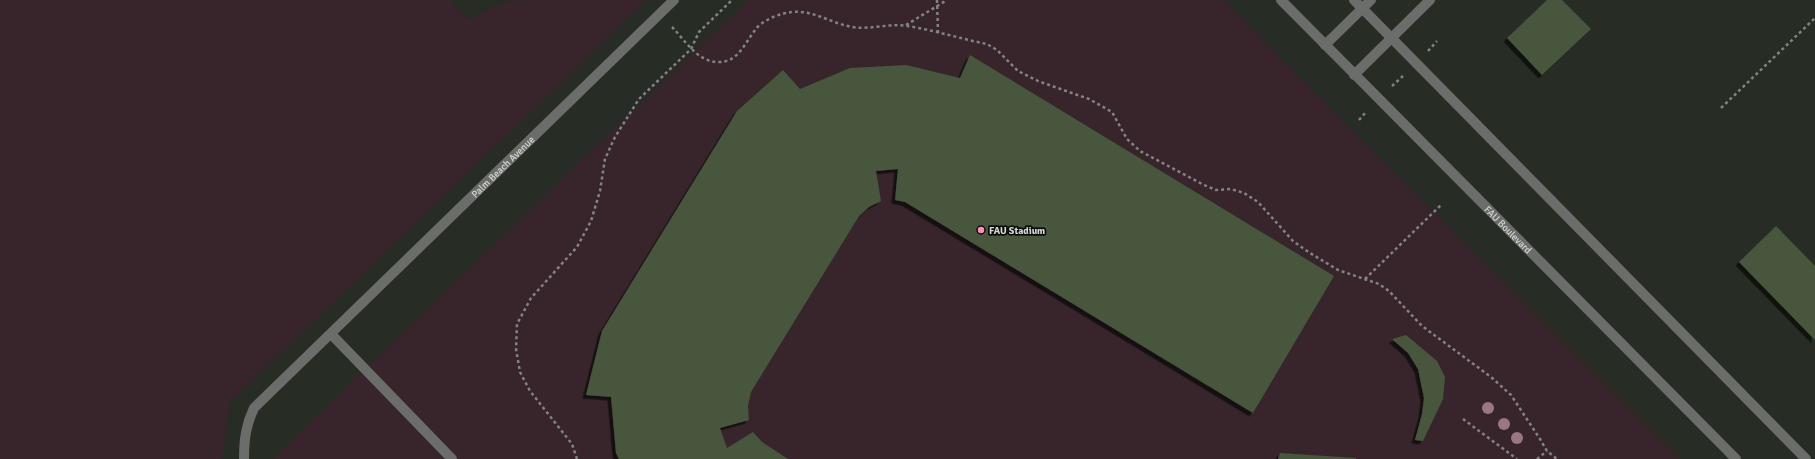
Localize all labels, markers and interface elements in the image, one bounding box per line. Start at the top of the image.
street label: Palm Beach Avenue [469,134,537,201]
street label: FAU Boulevard [1481,204,1534,257]
marker: FAU Stadium [976,225,986,235]
place label: FAU Stadium [989,225,1045,237]

